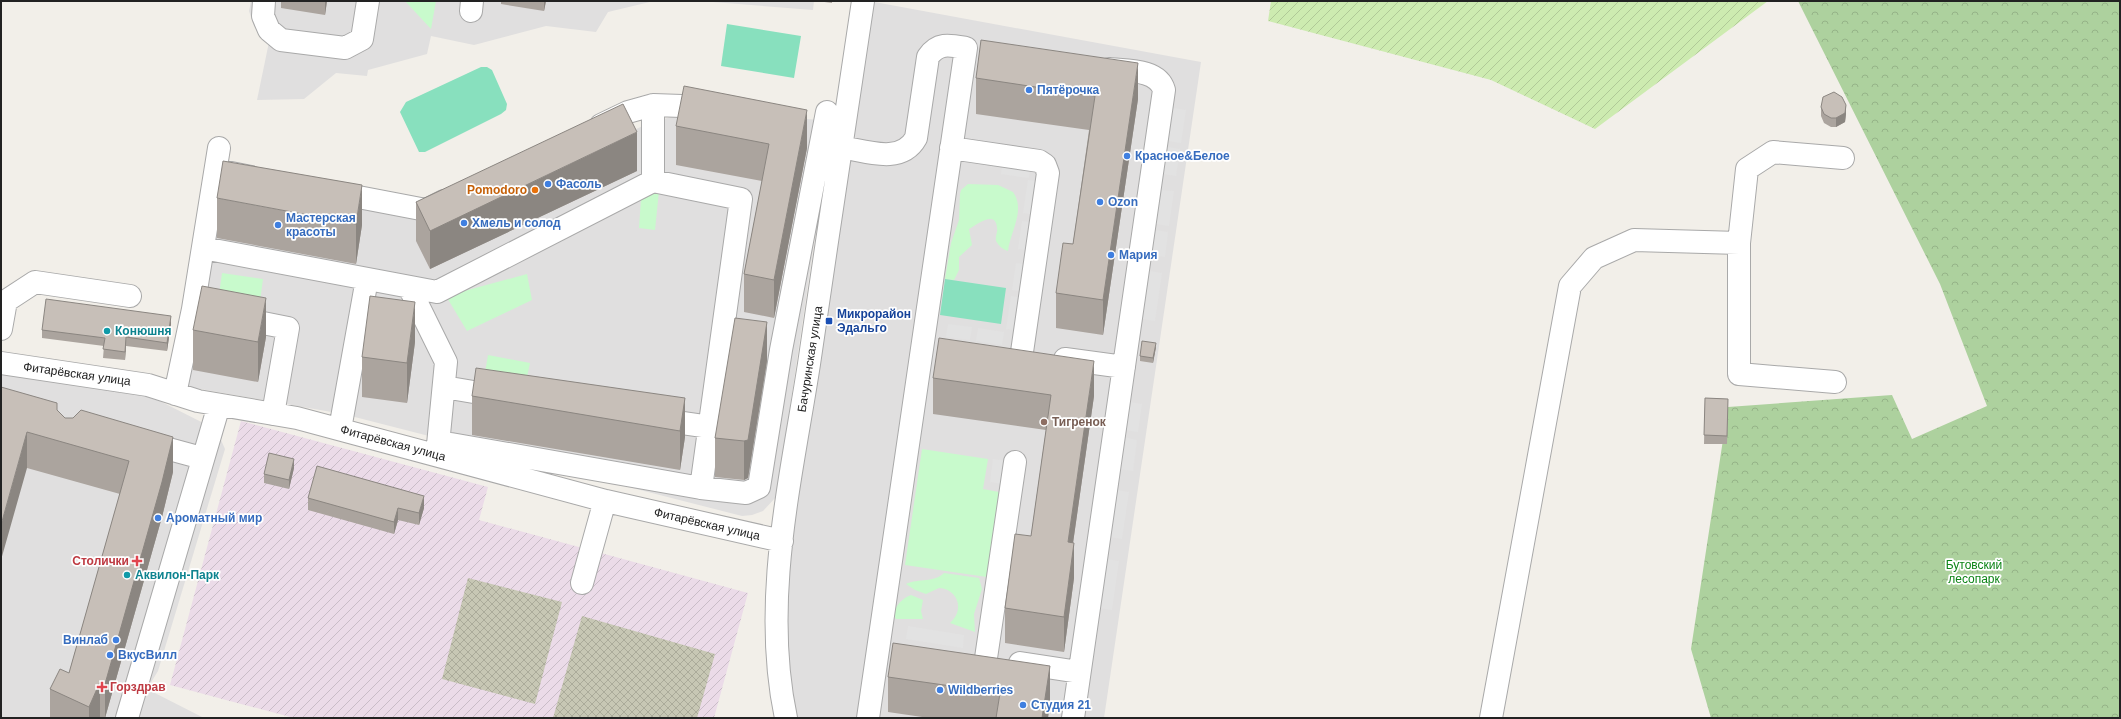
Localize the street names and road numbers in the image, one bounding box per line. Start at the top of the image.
street label: Бачуринская улица [795,305,825,413]
street label: Фитарёвская улица [22,360,132,389]
street label: Фитарёвская улица [339,422,448,464]
street label: Фитарёвская улица [653,505,762,543]

